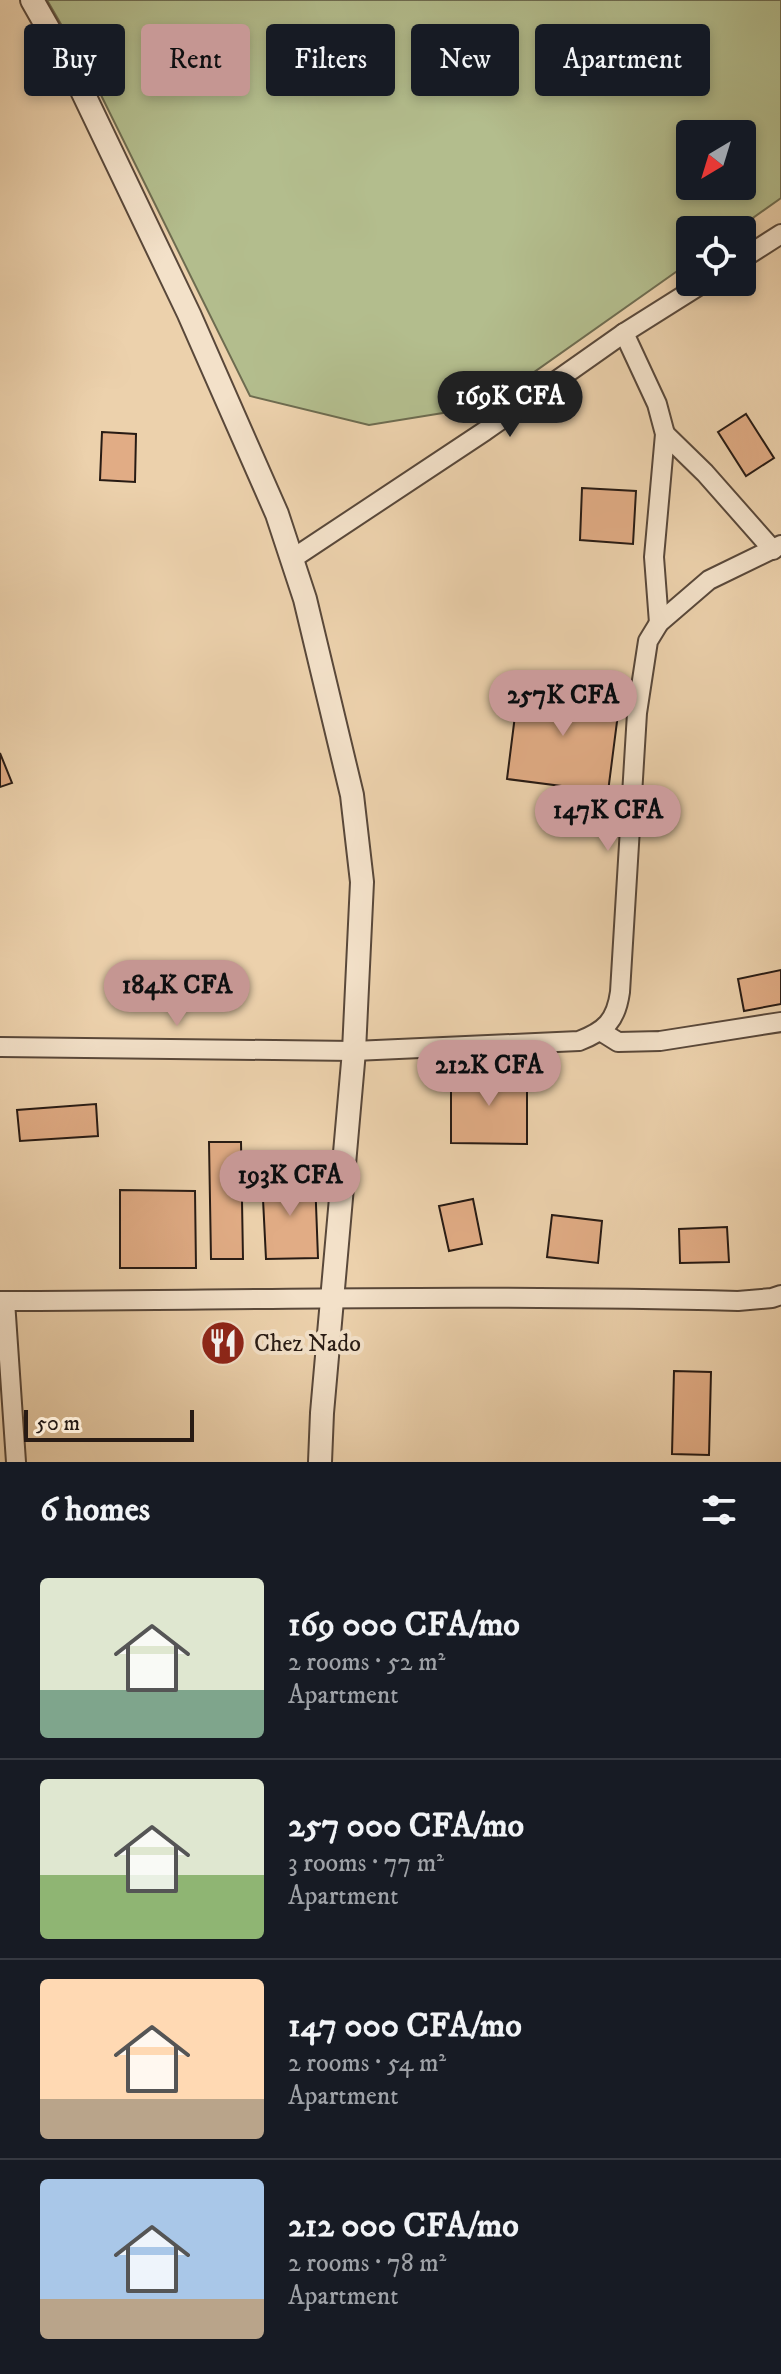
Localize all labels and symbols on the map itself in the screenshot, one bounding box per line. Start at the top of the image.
north arrow [676,120,756,200]
pin: 169K CFA [427,371,593,439]
pin: 257K CFA [480,670,646,738]
pin: 147K CFA [525,785,691,853]
pin: 184K CFA [94,960,260,1028]
pin: 212K CFA [406,1040,572,1108]
pin: 193K CFA [207,1150,373,1218]
restaurant icon: Chez Nado [199,1319,247,1367]
place label: Chez Nado [254,1329,361,1359]
scale bar [24,1406,194,1442]

